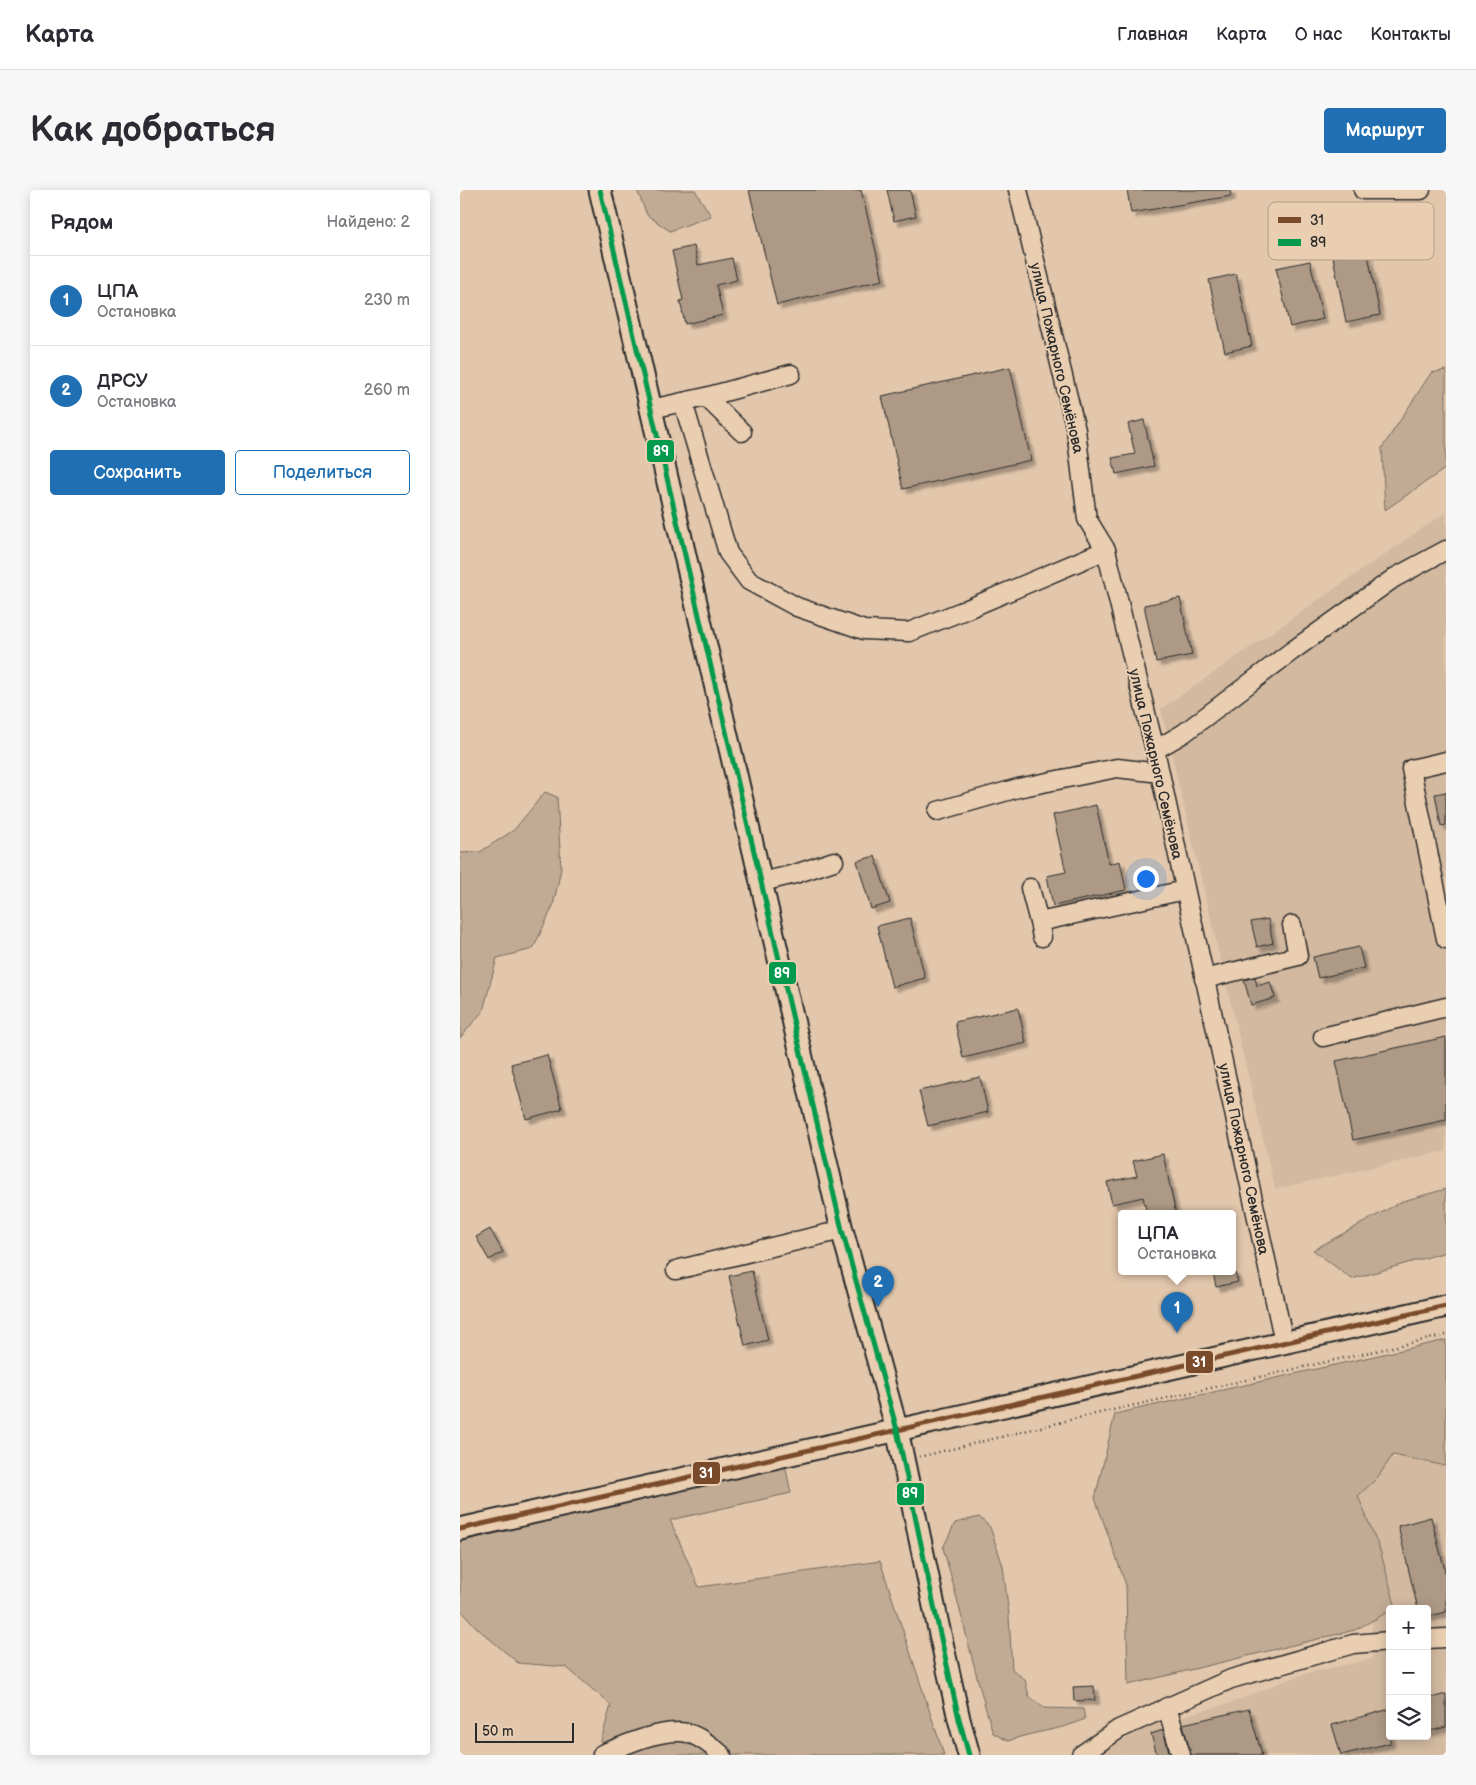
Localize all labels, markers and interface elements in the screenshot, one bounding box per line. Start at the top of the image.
text: Карта [25,20,94,49]
text: Главная [1117,24,1188,45]
text: Карта [1216,24,1267,45]
text: О нас [1295,24,1342,45]
text: Контакты [1370,24,1451,45]
button: Маршрут [1324,108,1446,153]
text: Как добраться [30,109,276,152]
legend [1268,202,1434,260]
text: Рядом [50,210,113,235]
text: 31 [1310,212,1324,229]
text: Найдено: 2 [326,213,410,232]
text: 89 [1310,234,1326,251]
street label: улица Пожарного Семёнова [1025,261,1088,456]
text: ЦПА [97,280,138,303]
text: 1 [63,291,69,310]
text: 230 m [364,291,410,310]
text: Остановка [97,303,176,322]
text: ДРСУ [97,370,148,393]
text: 2 [61,381,71,400]
text: 260 m [364,381,410,400]
text: Остановка [97,393,176,412]
line badge: 89 [646,439,675,463]
text: 89 [653,443,669,460]
button: Сохранить [50,450,225,495]
button: Поделиться [235,450,410,495]
street label: улица Пожарного Семёнова [1124,667,1187,862]
your location [1133,866,1159,892]
line badge: 89 [768,961,797,985]
text: 89 [774,965,790,982]
street label: улица Пожарного Семёнова [1214,1062,1273,1257]
popup [1118,1210,1236,1275]
text: ЦПА [1137,1222,1178,1245]
text: Остановка [1137,1245,1217,1264]
pin: 2 [862,1266,894,1307]
pin: 1 [1161,1292,1193,1333]
line badge: 31 [1185,1350,1214,1374]
text: 31 [1192,1354,1206,1371]
line badge: 31 [692,1461,721,1485]
text: 31 [699,1465,713,1482]
line badge: 89 [896,1482,925,1506]
text: 89 [902,1485,918,1502]
map controls [1386,1605,1431,1740]
button: + [1386,1605,1431,1650]
button: − [1386,1650,1431,1695]
button: layers [1386,1695,1431,1740]
scale bar [475,1720,574,1743]
text: 50 m [482,1723,514,1740]

